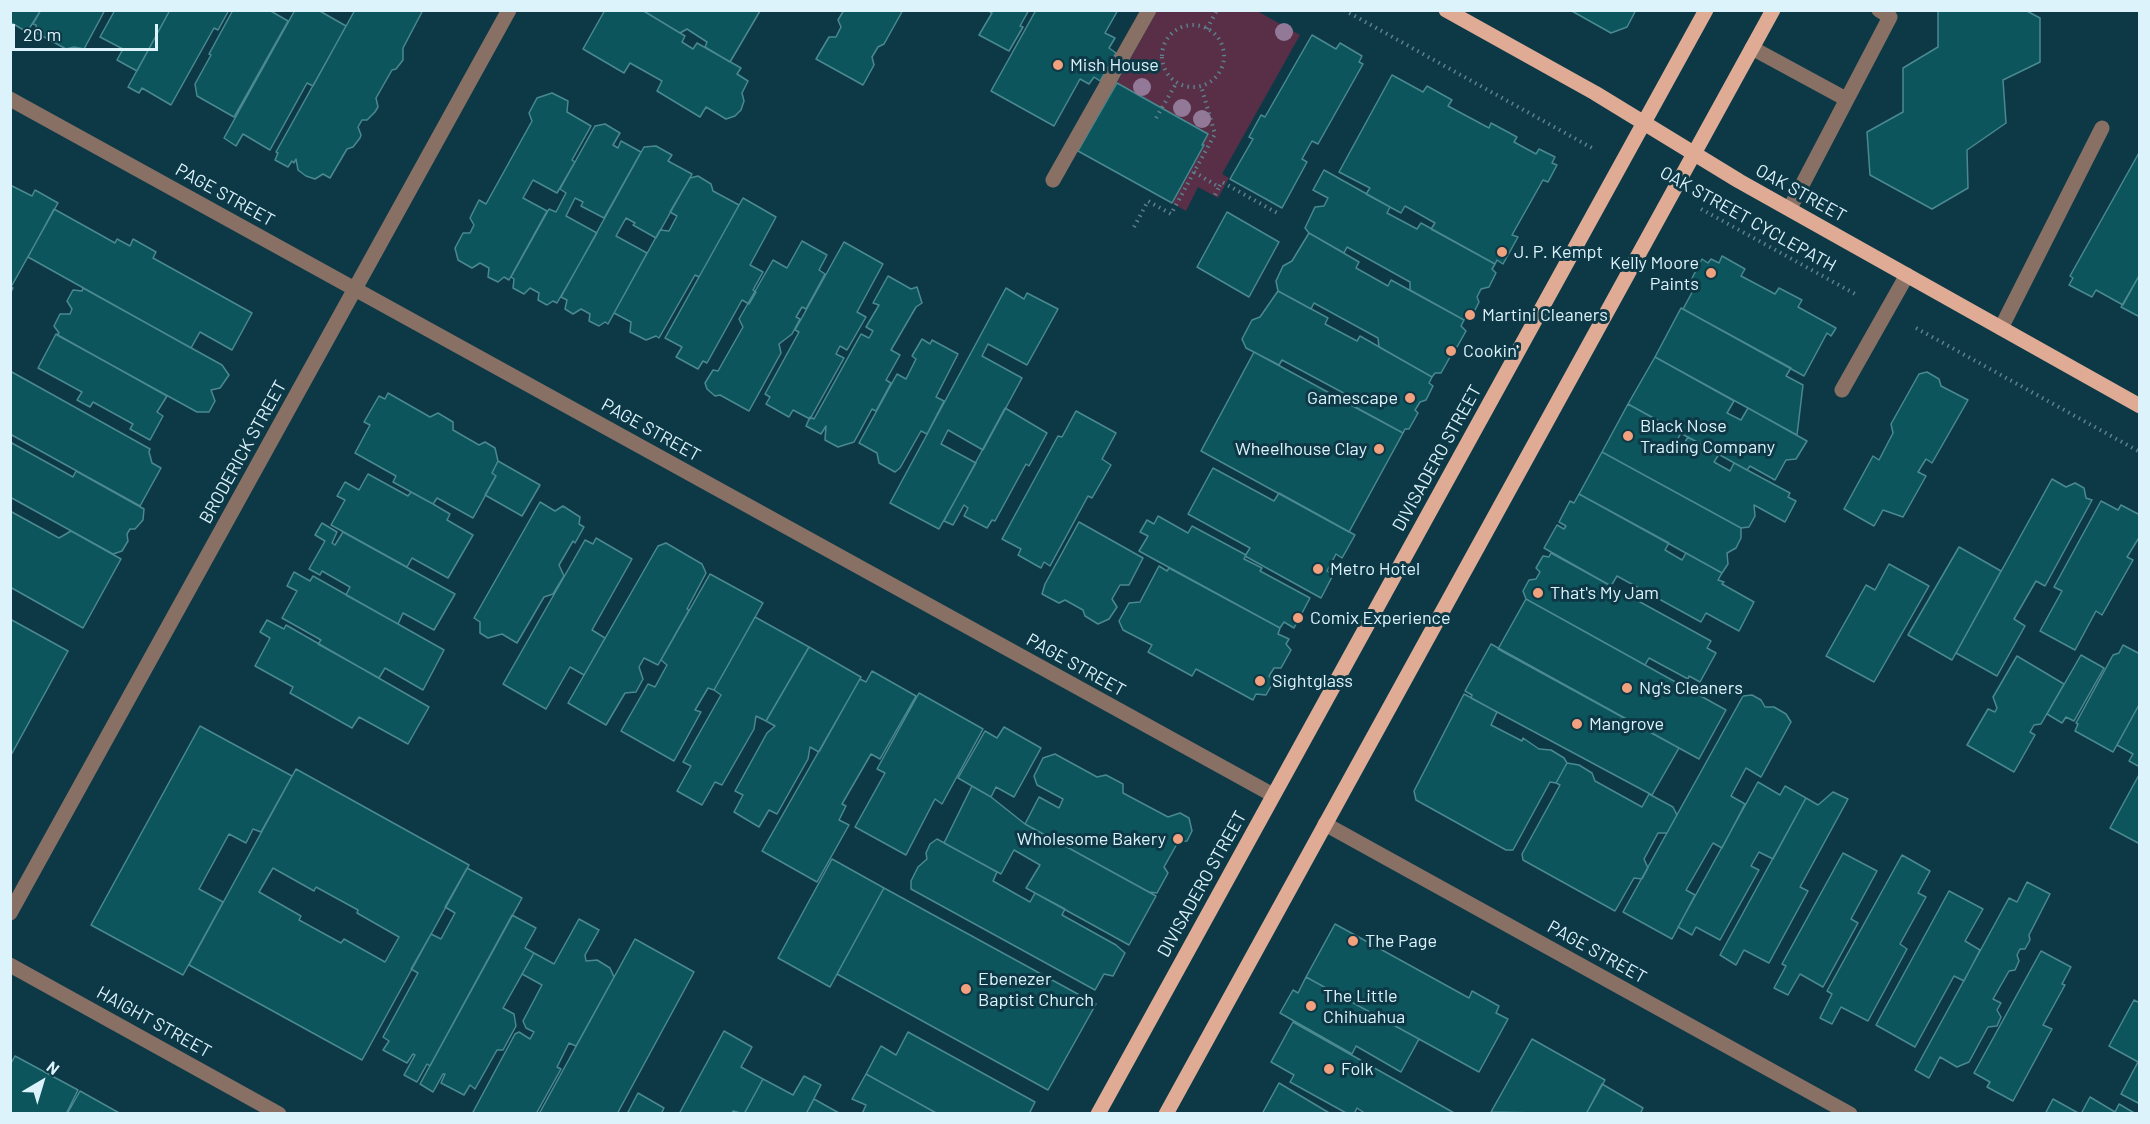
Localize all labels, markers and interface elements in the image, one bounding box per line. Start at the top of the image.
scale bar [15,12,160,50]
text: 20 m [23,23,61,45]
place label: Mish House [1070,54,1159,76]
marker: Mish House [1051,58,1065,72]
street label: PAGE STREET [172,159,278,231]
street label: OAK STREET [1752,159,1850,227]
street label: OAK STREET CYCLEPATH [1656,162,1840,276]
place label: J. P. Kempt [1514,241,1603,263]
marker: J. P. Kempt [1495,245,1509,259]
place label: Kelly Moore Paints [1610,252,1699,294]
marker: Kelly Moore Paints [1704,266,1718,280]
place label: Martini Cleaners [1482,304,1608,326]
marker: Martini Cleaners [1463,308,1477,322]
place label: Cookin' [1463,340,1519,362]
marker: Cookin' [1444,344,1458,358]
street label: BRODERICK STREET [195,377,291,527]
street label: DIVISADERO STREET [1388,381,1486,535]
place label: Gamescape [1307,387,1398,409]
marker: Gamescape [1403,391,1417,405]
street label: PAGE STREET [598,394,704,466]
place label: Black Nose Trading Company [1640,415,1775,458]
marker: Black Nose Trading Company [1621,429,1635,443]
place label: Wheelhouse Clay [1235,438,1367,460]
marker: Wheelhouse Clay [1372,442,1386,456]
place label: Metro Hotel [1330,558,1420,580]
marker: Metro Hotel [1311,562,1325,576]
place label: That's My Jam [1550,582,1659,604]
marker: That's My Jam [1531,586,1545,600]
place label: Comix Experience [1310,607,1450,629]
marker: Comix Experience [1291,611,1305,625]
street label: PAGE STREET [1023,629,1129,701]
place label: Sightglass [1272,670,1353,692]
marker: Sightglass [1253,674,1267,688]
place label: Ng's Cleaners [1639,677,1743,699]
marker: Ng's Cleaners [1620,681,1634,695]
place label: Mangrove [1589,713,1664,735]
marker: Mangrove [1570,717,1584,731]
street label: DIVISADERO STREET [1153,807,1251,961]
place label: Wholesome Bakery [1017,828,1166,850]
marker: Wholesome Bakery [1171,832,1185,846]
street label: PAGE STREET [1544,916,1650,988]
place label: The Page [1365,930,1437,952]
marker: The Page [1346,934,1360,948]
place label: Ebenezer Baptist Church [978,968,1094,1010]
street label: HAIGHT STREET [93,982,215,1062]
marker: Ebenezer Baptist Church [959,982,973,996]
place label: The Little Chihuahua [1323,985,1405,1028]
marker: The Little Chihuahua [1304,999,1318,1013]
north arrow [12,1052,72,1112]
text: N [43,1057,63,1078]
place label: Folk [1341,1058,1373,1080]
marker: Folk [1322,1062,1336,1076]

